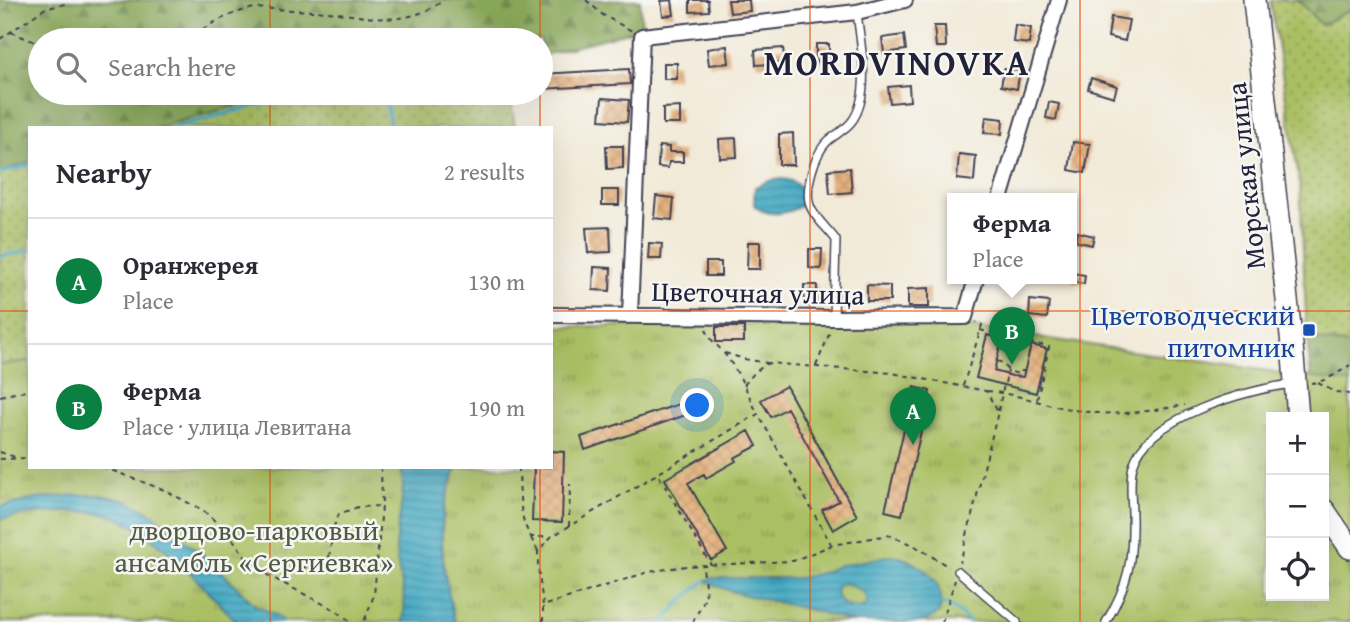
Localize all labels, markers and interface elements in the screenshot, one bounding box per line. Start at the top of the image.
search box [28,28,553,105]
district label: MORDVINOVKA [764,37,1030,88]
text: Search here [108,47,236,86]
icon: search [52,48,90,86]
street label: Морская улица [1215,80,1275,271]
text: Nearby [56,150,152,194]
text: 2 results [444,155,525,188]
popup [947,193,1077,284]
text: Ферма [973,203,1051,242]
text: Place [973,242,1024,275]
text: Оранжерея [123,245,258,284]
text: A [72,265,86,298]
text: 130 m [468,265,525,298]
street label: Цветочная улица [651,270,866,314]
text: Place [123,284,174,317]
place label: Цветоводческий питомник [1091,294,1295,367]
pin: B [989,307,1035,365]
marker: Цветоводческий питомник [1301,322,1317,338]
text: Ферма [123,371,201,410]
pin: A [890,387,936,445]
your location [680,388,714,422]
text: B [72,391,86,424]
text: 190 m [468,391,525,424]
text: Place · улица Левитана [123,410,351,443]
map controls [1266,412,1329,601]
button: + [1266,412,1329,475]
button: − [1266,475,1329,538]
park label: дворцово-парковый ансамбль «Сергиевка» [115,509,393,582]
button: locate [1266,538,1329,601]

